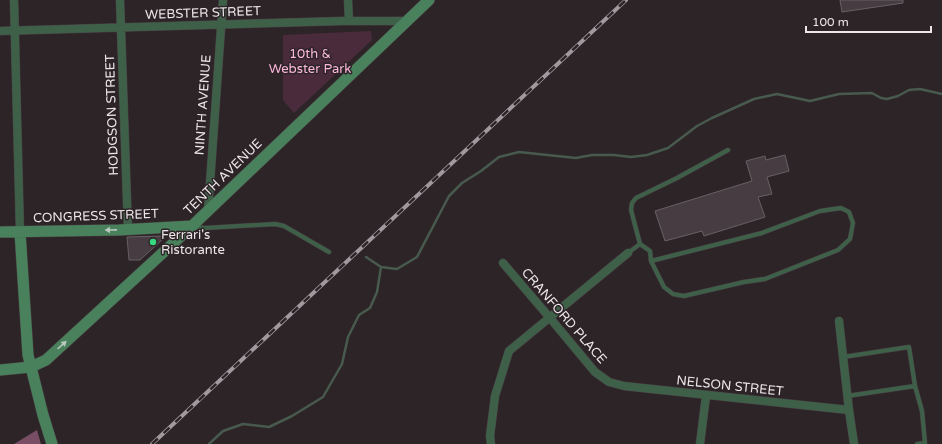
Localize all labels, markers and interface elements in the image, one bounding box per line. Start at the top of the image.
street label: WEBSTER STREET [145,3,261,23]
scale bar [806,8,931,34]
text: 100 m [812,15,849,29]
park label: 10th & Webster Park [269,46,351,77]
street label: HODGSON STREET [102,54,122,176]
street label: NINTH AVENUE [192,54,214,156]
street label: TENTH AVENUE [180,136,266,218]
street label: CONGRESS STREET [33,206,159,226]
one-way arrow [104,227,117,233]
place label: Ferrari's Ristorante [161,227,225,258]
marker: Ferrari's Ristorante [148,237,158,247]
street label: CRANFORD PLACE [518,265,610,367]
one-way arrow [57,340,67,350]
street label: NELSON STREET [676,372,785,400]

